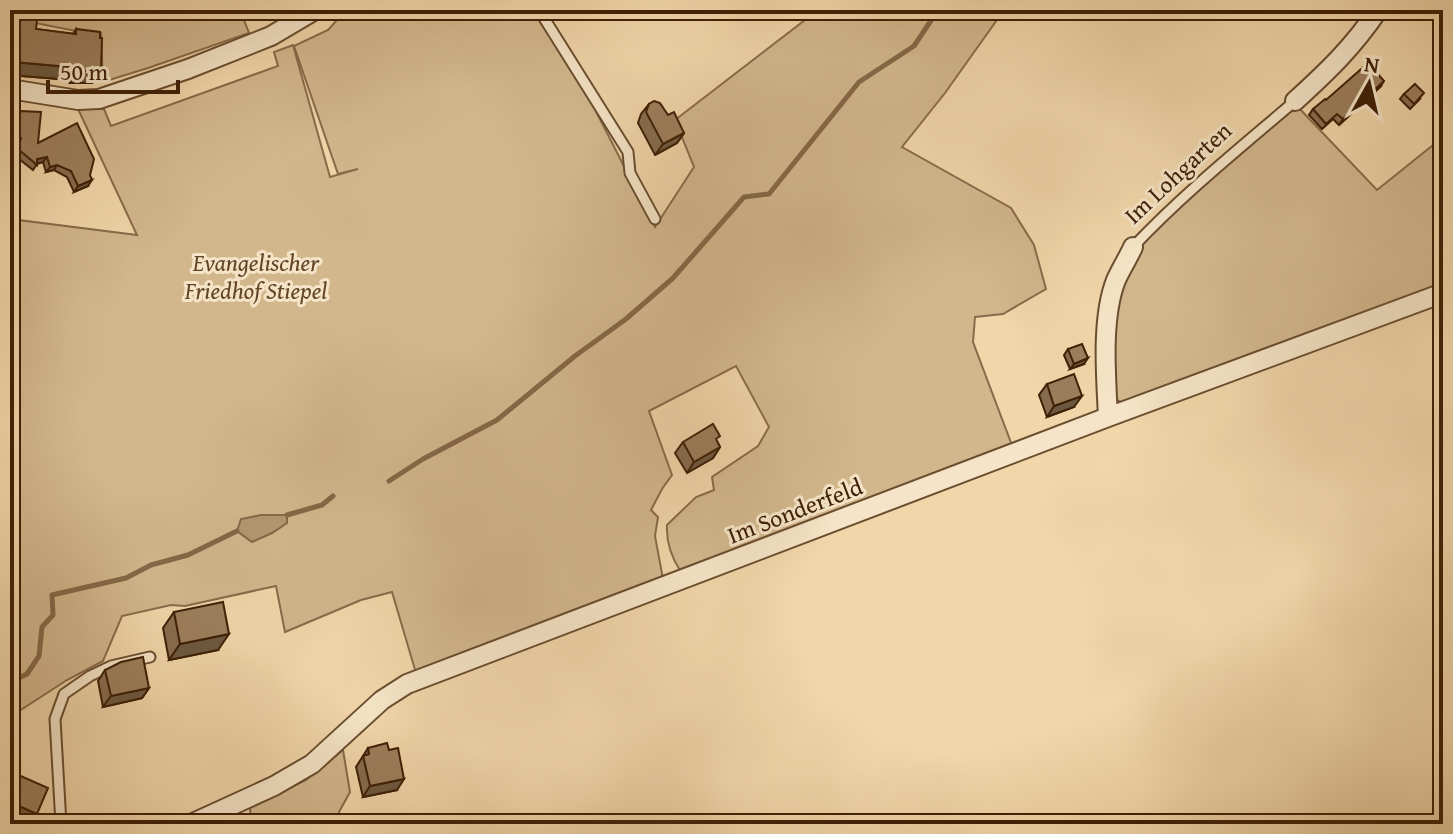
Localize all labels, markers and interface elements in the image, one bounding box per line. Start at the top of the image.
scale bar [48,44,178,94]
north arrow [1329,44,1409,124]
text: N [1362,47,1382,81]
text: 50 m [60,54,108,89]
street label: Im Lohgarten [1116,113,1240,232]
park label: Evangelischer Friedhof Stiepel [184,245,327,308]
street label: Im Sonderfeld [722,469,868,552]

